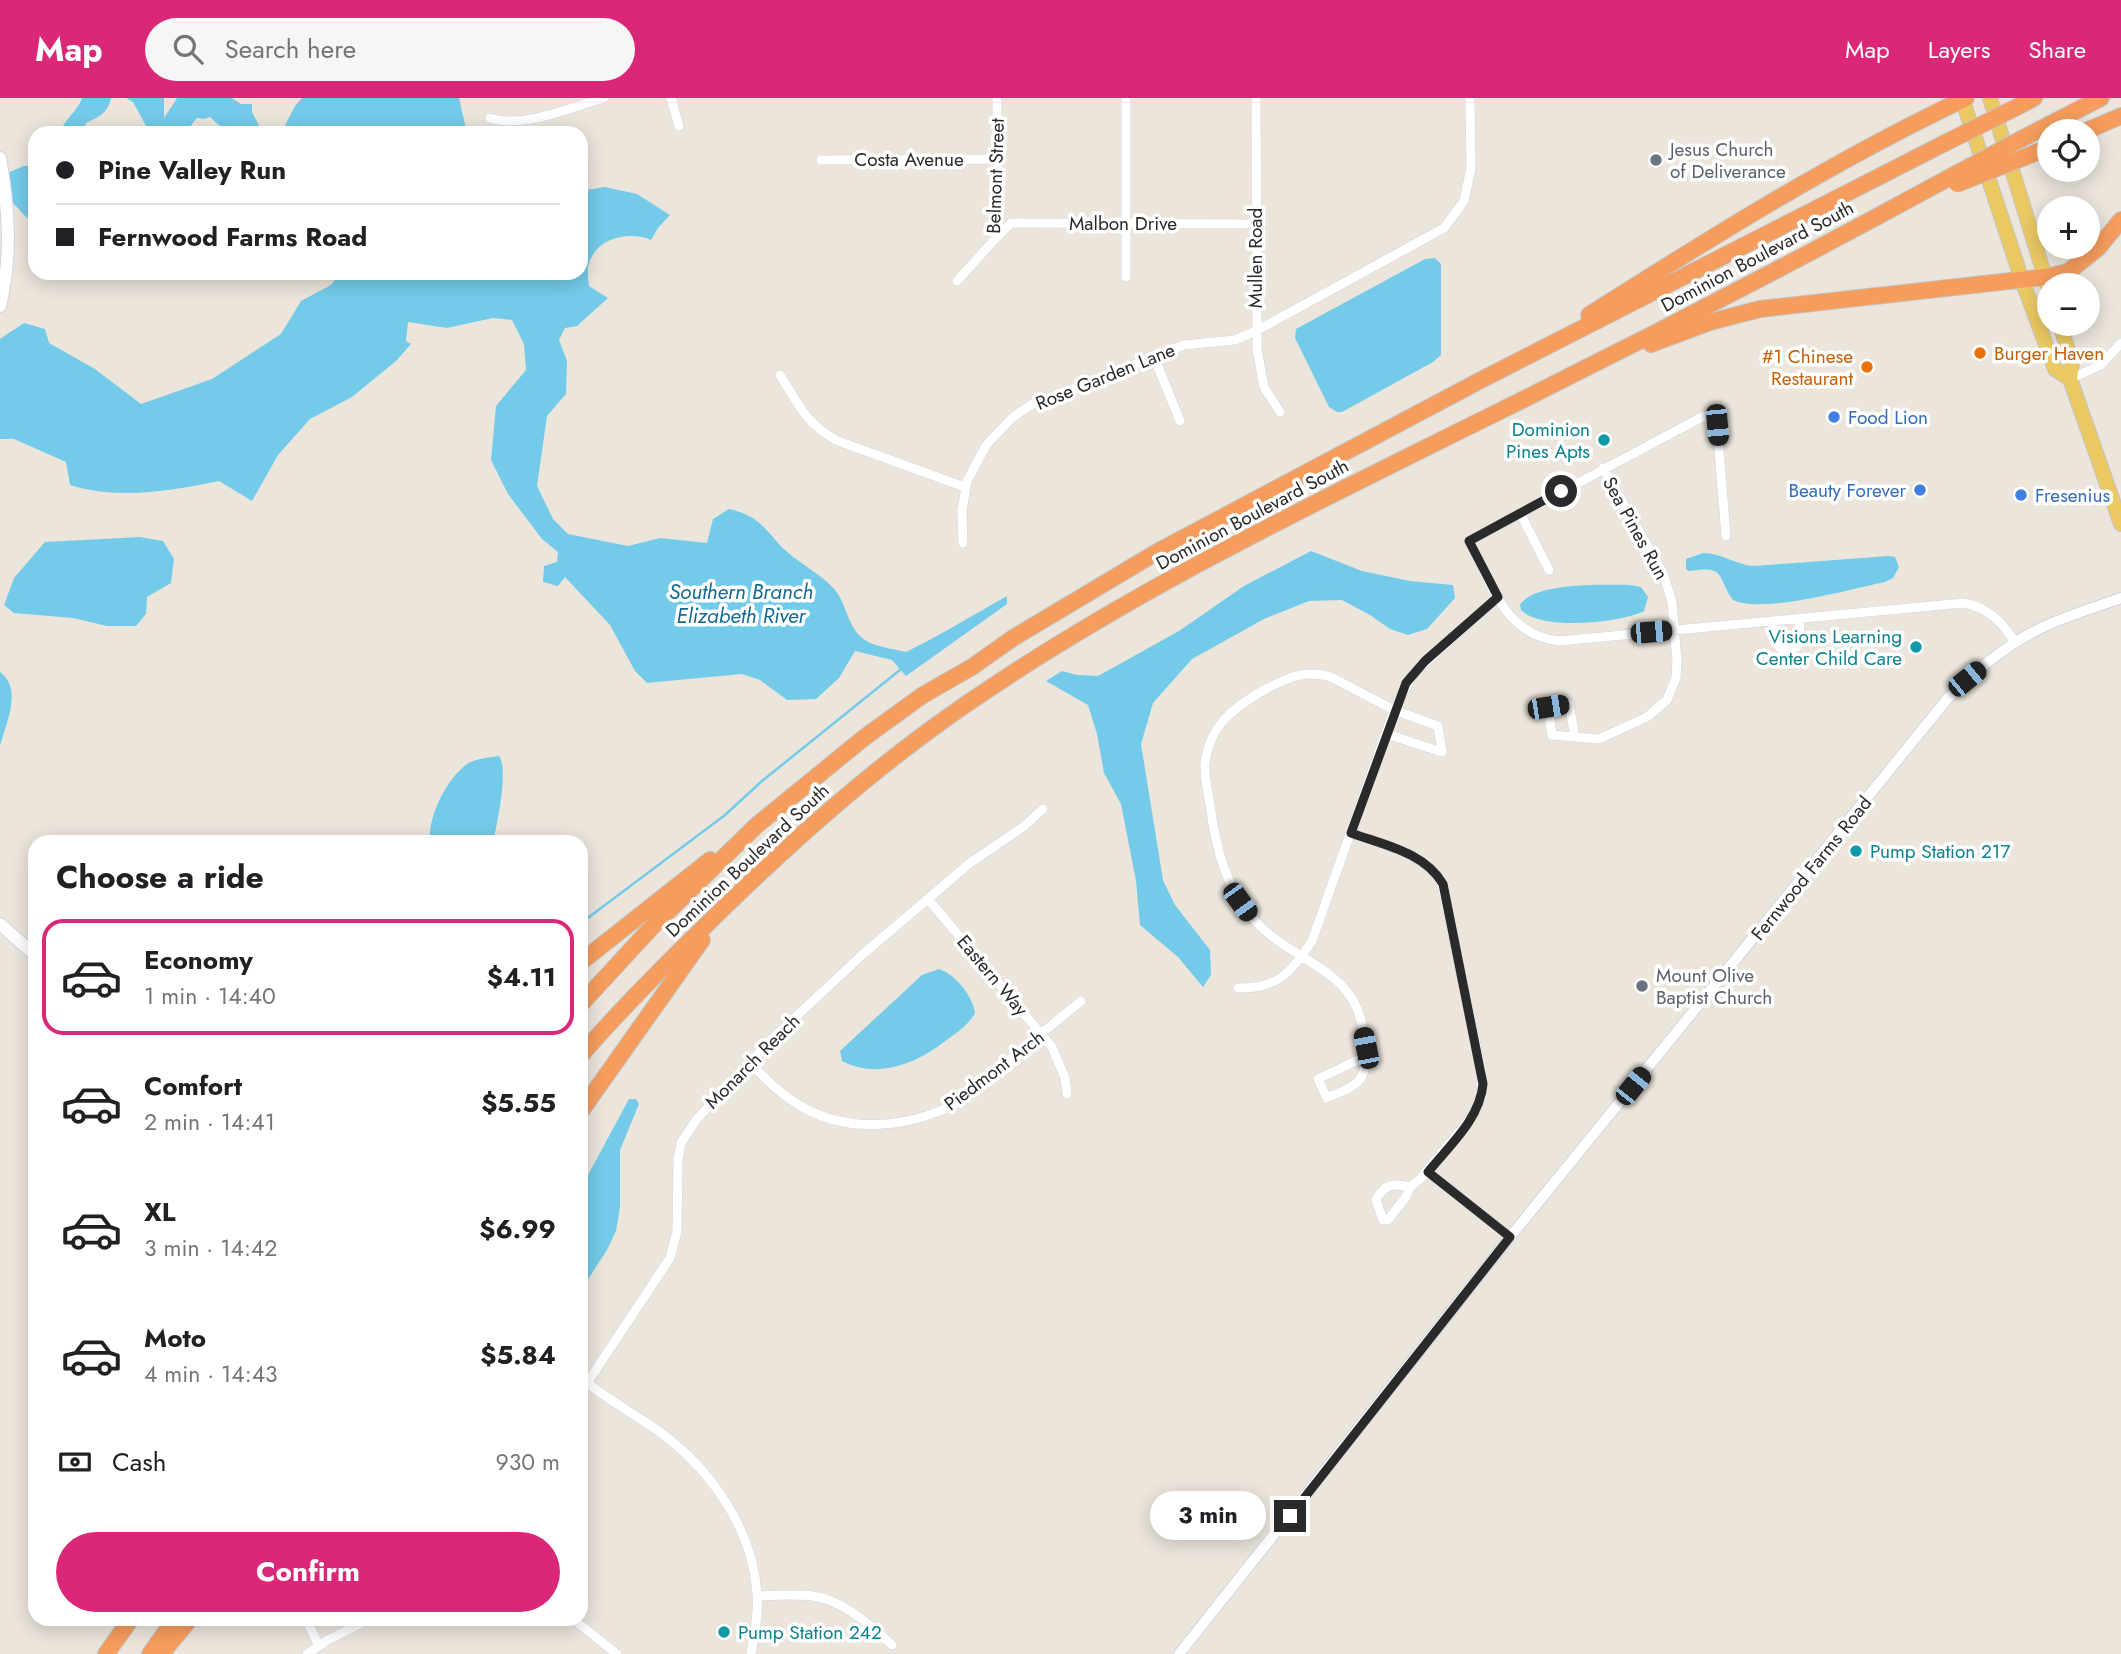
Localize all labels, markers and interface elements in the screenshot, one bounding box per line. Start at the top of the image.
search box [145,18,635,81]
text: Map [35,26,103,73]
icon: search [169,30,207,68]
text: Search here [225,30,356,68]
text: Map [1845,32,1890,67]
text: Layers [1928,32,1990,67]
text: Share [2028,32,2086,67]
street label: Belmont Street [980,117,1011,234]
map controls [2037,119,2100,336]
button: locate [2037,119,2100,182]
place label: Jesus Church of Deliverance [1667,136,1786,185]
street label: Costa Avenue [854,146,964,173]
text: Pine Valley Run [98,151,286,189]
marker: Jesus Church of Deliverance [1648,152,1664,168]
street label: Dominion Boulevard South [1656,194,1858,319]
button: + [2037,196,2100,259]
street label: Mullen Road [1242,208,1269,308]
street label: Malbon Drive [1069,210,1177,237]
text: Fernwood Farms Road [98,218,367,256]
button: − [2037,273,2100,336]
street label: Rose Garden Lane [1031,336,1179,417]
place label: Burger Haven [1994,340,2104,367]
place label: #1 Chinese Restaurant [1762,343,1853,392]
marker: Burger Haven [1972,345,1988,361]
marker: #1 Chinese Restaurant [1859,359,1875,375]
car [1705,403,1730,447]
place label: Food Lion [1848,404,1928,431]
marker: Food Lion [1826,409,1842,425]
place label: Dominion Pines Apts [1506,416,1590,465]
marker: Dominion Pines Apts [1596,432,1612,448]
street label: Dominion Boulevard South [1151,452,1353,577]
street label: Sea Pines Run [1596,472,1675,585]
route start [1545,475,1577,507]
place label: Beauty Forever [1788,477,1906,504]
marker: Beauty Forever [1912,482,1928,498]
place label: Fresenius [2035,482,2110,509]
marker: Fresenius [2013,487,2029,503]
water label: Southern Branch Elizabeth River [669,577,813,631]
car [1630,620,1673,644]
place label: Visions Learning Center Child Care [1756,623,1902,672]
marker: Visions Learning Center Child Care [1908,639,1924,655]
car [1945,658,1990,700]
car [1526,693,1571,721]
street label: Dominion Boulevard South [660,777,835,943]
street label: Fernwood Farms Road [1745,790,1878,946]
place label: Pump Station 217 [1870,838,2010,865]
marker: Pump Station 217 [1848,843,1864,859]
text: Choose a ride [56,854,264,900]
car [1220,879,1261,925]
street label: Eastern Way [951,929,1035,1022]
text: Economy [144,941,253,979]
icon: car [60,946,123,1009]
text: $4.11 [487,958,556,996]
place label: Mount Olive Baptist Church [1656,962,1772,1011]
marker: Mount Olive Baptist Church [1634,978,1650,994]
text: 1 min · 14:40 [144,979,276,1013]
street label: Monarch Reach [699,1008,806,1115]
street label: Piedmont Arch [939,1024,1050,1117]
car [1352,1025,1381,1071]
car [1612,1063,1655,1109]
text: Comfort [144,1067,242,1105]
icon: car [60,1072,123,1135]
text: $5.55 [481,1084,556,1122]
text: 2 min · 14:41 [144,1105,275,1139]
text: XL [144,1193,176,1231]
icon: car [60,1198,123,1261]
text: $6.99 [479,1210,556,1248]
text: 3 min · 14:42 [144,1231,277,1265]
text: Moto [144,1319,206,1357]
icon: car [60,1324,123,1387]
text: $5.84 [480,1336,556,1374]
text: 4 min · 14:43 [144,1357,278,1391]
icon: cash [56,1443,94,1481]
text: Cash [112,1443,166,1481]
text: 930 m [496,1445,560,1479]
callout: 3 min [1150,1492,1266,1540]
text: 3 min [1178,1498,1238,1532]
route end [1274,1500,1306,1532]
button: Confirm [56,1532,560,1612]
place label: Pump Station 242 [738,1619,882,1646]
marker: Pump Station 242 [716,1624,732,1640]

